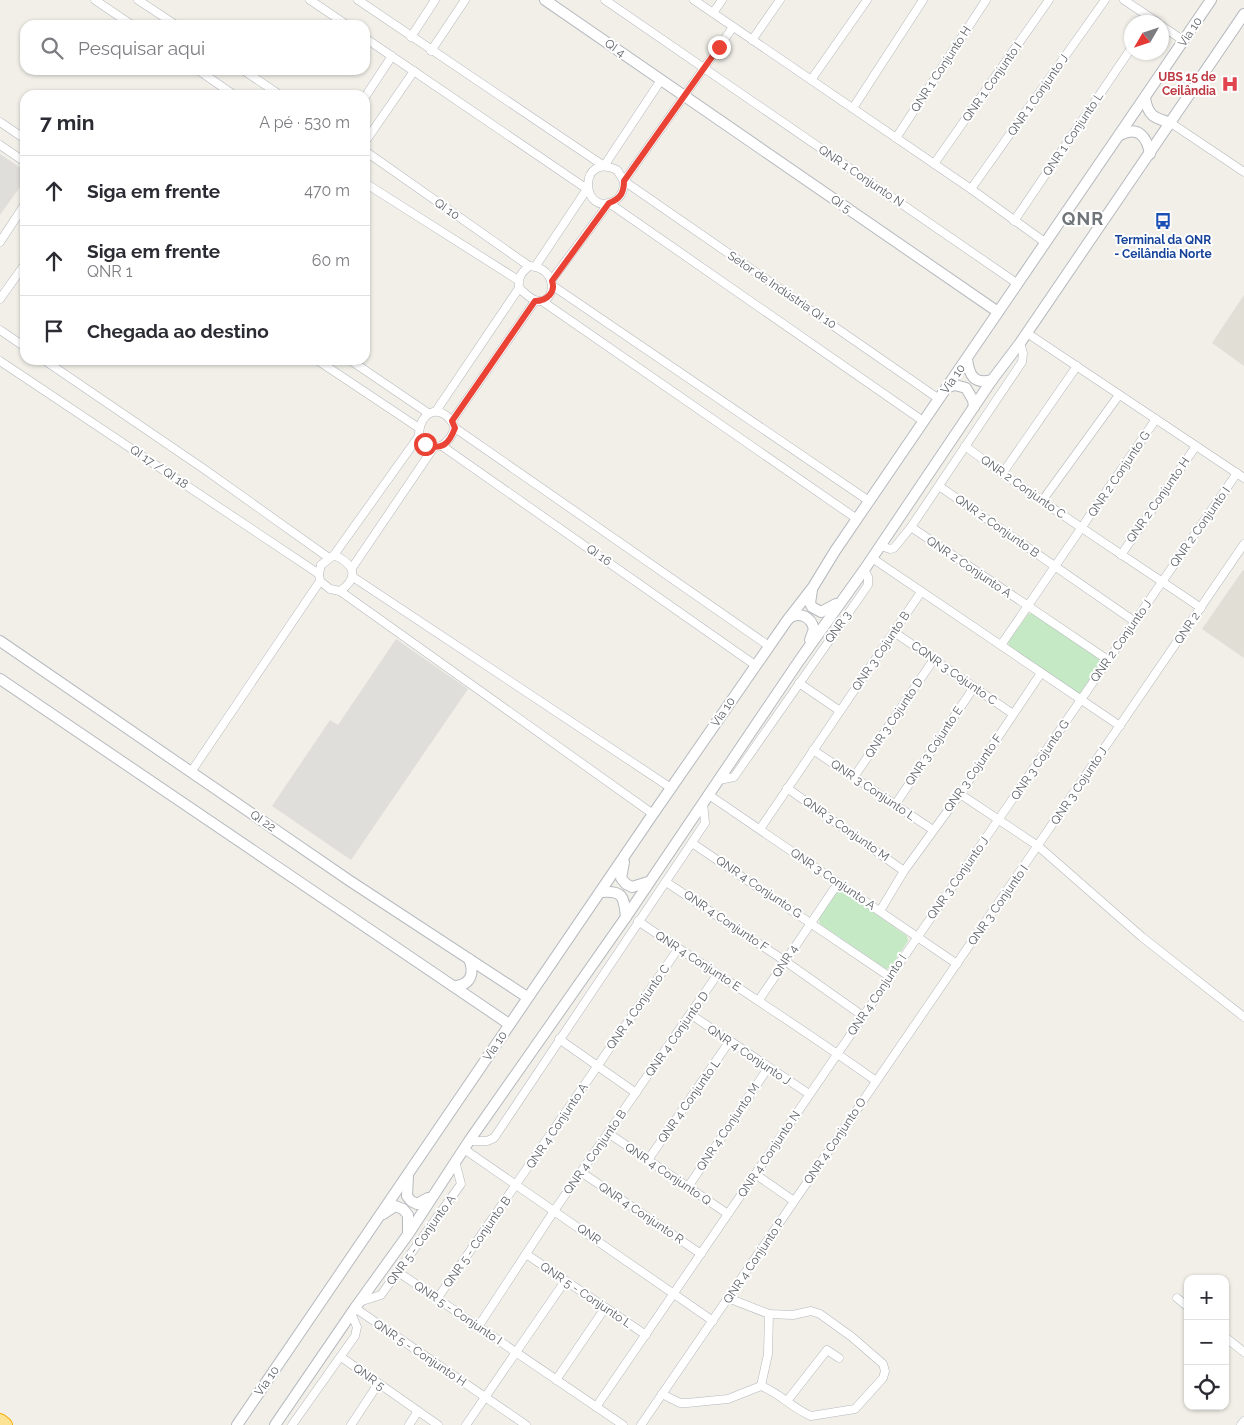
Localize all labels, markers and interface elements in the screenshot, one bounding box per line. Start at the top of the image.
street label: Via 10 [1175,14,1205,50]
north arrow [1124,15,1169,60]
search box [20,20,370,75]
street label: QNR 1 Conjunto H [908,23,974,115]
icon: search [38,34,66,62]
street label: QI 4 [602,36,628,60]
route end [708,36,731,59]
text: Pesquisar aqui [78,37,205,59]
street label: QNR 1 Conjunto I [959,40,1025,124]
street label: QNR 1 Conjunto J [1005,52,1071,138]
place label: UBS 15 de Ceilândia [1158,70,1216,98]
hospital icon: UBS 15 de Ceilândia [1220,74,1240,94]
street label: QNR 1 Conjunto L [1040,90,1106,178]
text: 7 min [40,110,94,135]
text: A pé · 530 m [259,113,350,132]
street label: QNR 1 Conjunto N [816,142,906,210]
icon: ahead [40,177,68,205]
text: Siga em frente [87,180,220,202]
text: 470 m [304,181,350,200]
street label: QI 5 [828,192,854,216]
street label: QI 10 [432,195,462,223]
district label: QNR [1062,208,1104,229]
bus stop icon: Terminal da QNR - Ceilândia Norte [1153,211,1173,231]
place label: Terminal da QNR - Ceilândia Norte [1114,233,1212,261]
text: Siga em frente [87,240,220,262]
icon: ahead [40,247,68,275]
street label: Setor de Indústria QI 10 [725,248,839,332]
text: 60 m [312,251,350,270]
text: QNR 1 [87,262,133,281]
icon: arrive [40,317,68,345]
text: Chegada ao destino [87,320,269,342]
street label: Via 10 [938,362,968,396]
street label: QNR 2 Conjunto G [1085,429,1153,519]
route start [414,433,437,456]
street label: QI 17 / QI 18 [127,442,191,492]
street label: QNR 2 Conjunto C [978,453,1068,521]
street label: QNR 2 Conjunto H [1123,455,1193,545]
street label: QNR 2 Conjunto I [1167,484,1233,570]
street label: QNR 2 Conjunto B [952,492,1042,560]
street label: QNR 2 Conjunto A [924,533,1014,601]
street label: QI 16 [584,541,614,569]
street label: QNR 2 Conjunto J [1087,597,1155,685]
street label: QNR 3 [822,608,854,646]
street label: QNR 3 Cojunto B [849,609,913,693]
street label: QNR 2 [1171,609,1203,647]
street label: CQNR 3 Cojunto C [909,638,999,708]
street label: QNR 3 Cojunto D [862,675,926,761]
street label: Via 10 [708,694,738,730]
street label: QNR 3 Cojunto E [902,704,966,788]
street label: QNR 3 Cojunto G [1008,717,1072,803]
street label: QNR 3 Cojunto F [941,731,1005,815]
street label: QNR 3 Cojunto J [1048,745,1110,827]
street label: QNR 3 Conjunto L [828,757,918,823]
street label: QNR 3 Conjunto M [800,794,892,864]
street label: QI 22 [248,807,278,835]
street label: QNR 3 Conjunto J [924,834,992,922]
street label: QNR 3 Conjunto A [788,845,878,913]
street label: QNR 4 Conjunto G [713,853,805,921]
street label: QNR 3 Conjunto I [965,862,1031,948]
street label: QNR 4 Conjunto F [681,887,771,955]
street label: QNR 4 Conjunto E [653,928,743,994]
street label: QNR 4 [769,942,801,980]
street label: QNR 4 Conjunto I [845,952,909,1038]
street label: QNR 4 Conjunto C [604,962,672,1052]
street label: QNR 4 Conjunto D [642,988,712,1079]
street label: QNR 4 Conjunto J [705,1022,793,1088]
street label: Via 10 [480,1028,510,1064]
street label: QNR 4 Conjunto L [655,1056,723,1146]
street label: QNR 4 Conjunto A [523,1081,591,1171]
street label: QNR 4 Conjunto M [694,1081,762,1173]
street label: QNR 4 Conjunto O [801,1095,869,1187]
street label: QNR 4 Conjunto B [561,1107,629,1197]
street label: QNR 4 Conjunto N [735,1108,803,1200]
street label: QNR 4 Conjunto Q [622,1140,714,1208]
street label: QNR 4 Conjunto R [596,1179,686,1247]
street label: QNR 5 - Conjunto A [384,1192,458,1288]
street label: QNR 5 - Conjunto B [440,1194,514,1290]
street label: QNR 4 Conjunto P [720,1215,788,1306]
street label: QNR [574,1221,604,1247]
street label: QNR 5 - Conjunto L [538,1259,634,1331]
map controls [1184,1275,1229,1410]
button: + [1184,1275,1229,1320]
street label: QNR 5 - Conjunto I [411,1278,505,1348]
street label: QNR 5 - Conjunto H [371,1317,469,1389]
button: − [1184,1320,1229,1365]
street label: QNR 5 [350,1361,388,1393]
street label: Via 10 [252,1364,282,1398]
button: locate [1184,1365,1229,1410]

